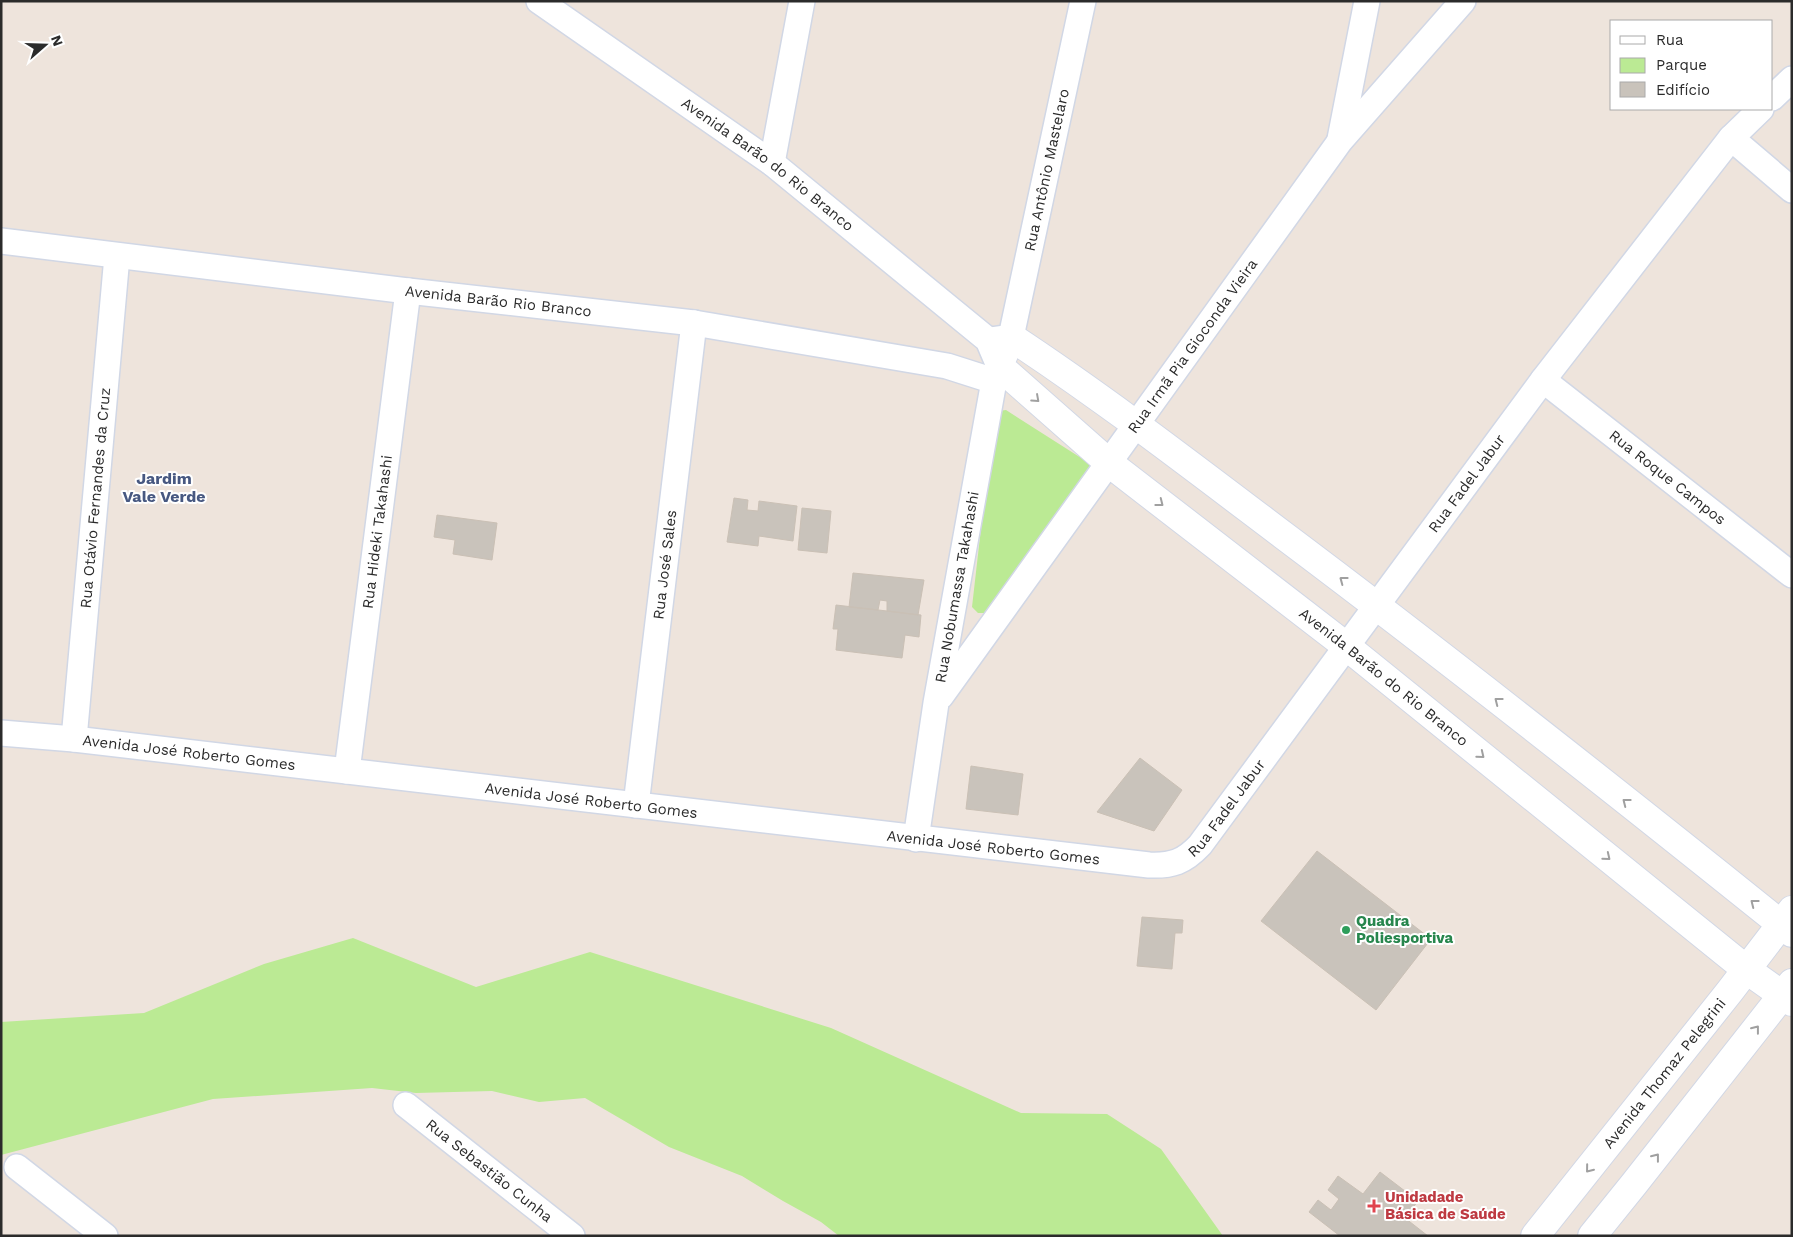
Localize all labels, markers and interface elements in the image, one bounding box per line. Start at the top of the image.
north arrow [20,20,70,70]
legend [1610,20,1773,110]
text: Rua [1656,31,1684,49]
text: N [48,33,67,48]
text: Parque [1656,56,1707,74]
text: Edifício [1656,81,1710,99]
street label: Rua Antônio Mastelaro [1021,87,1073,253]
street label: Avenida Barão do Rio Branco [678,94,857,235]
street label: Rua Irmã Pia Gioconda Vieira [1124,255,1262,437]
street label: Avenida Barão Rio Branco [404,282,593,320]
street label: Rua Otávio Fernandes da Cruz [77,387,114,609]
one-way arrow [1030,393,1039,402]
street label: Rua Roque Campos [1606,426,1729,529]
street label: Rua Fadel Jabur [1425,431,1509,536]
street label: Rua Hideki Takahashi [359,454,396,610]
district label: Jardim Vale Verde [122,469,206,506]
street label: Rua Nobumassa Takahashi [931,490,983,684]
one-way arrow [1155,497,1164,506]
street label: Rua José Sales [649,509,680,621]
one-way arrow [1339,577,1349,586]
street label: Avenida Barão do Rio Branco [1296,604,1472,750]
one-way arrow [1495,699,1504,707]
street label: Avenida José Roberto Gomes [82,731,297,774]
one-way arrow [1475,749,1484,758]
street label: Rua Fadel Jabur [1184,756,1269,861]
street label: Avenida José Roberto Gomes [484,779,699,822]
one-way arrow [1622,799,1632,808]
street label: Avenida José Roberto Gomes [886,827,1101,869]
one-way arrow [1601,851,1610,859]
one-way arrow [1750,899,1759,908]
place label: Quadra Poliesportiva [1356,912,1454,947]
marker: Quadra Poliesportiva [1340,924,1352,936]
street label: Avenida Thomaz Pelegrini [1599,995,1730,1152]
one-way arrow [1751,1026,1759,1035]
street label: Rua Sebastião Cunha [422,1115,556,1226]
one-way arrow [1650,1154,1658,1163]
one-way arrow [1586,1163,1594,1172]
place label: Unidadade Básica de Saúde [1385,1188,1506,1223]
marker: Unidadade Básica de Saúde [1367,1199,1381,1213]

